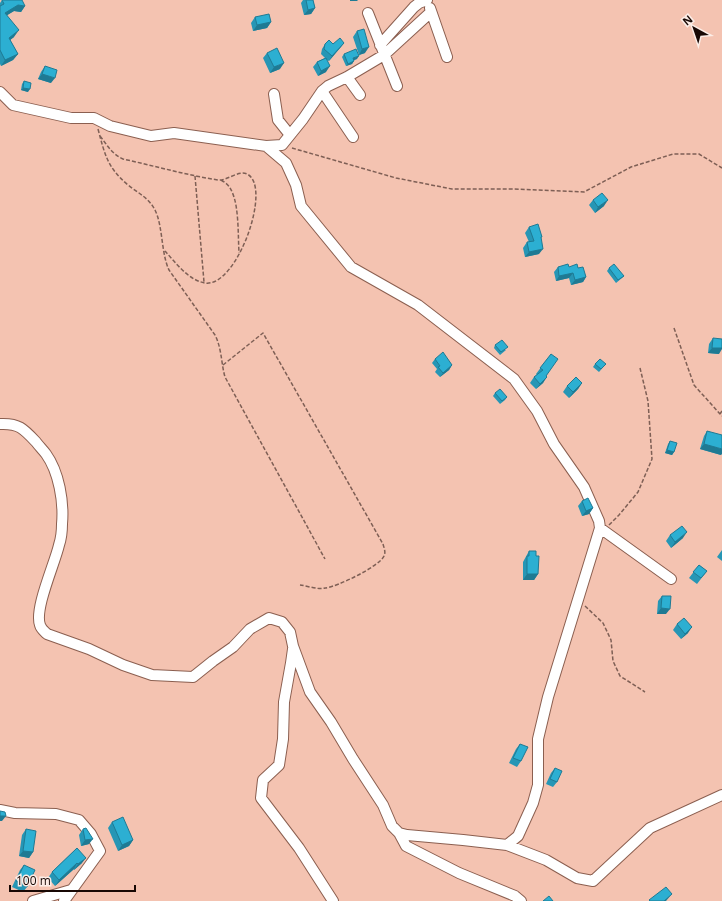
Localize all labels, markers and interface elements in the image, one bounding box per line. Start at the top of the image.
north arrow [674,8,714,48]
text: N [679,11,696,29]
scale bar [10,867,135,893]
text: 100 m [16,872,51,889]

